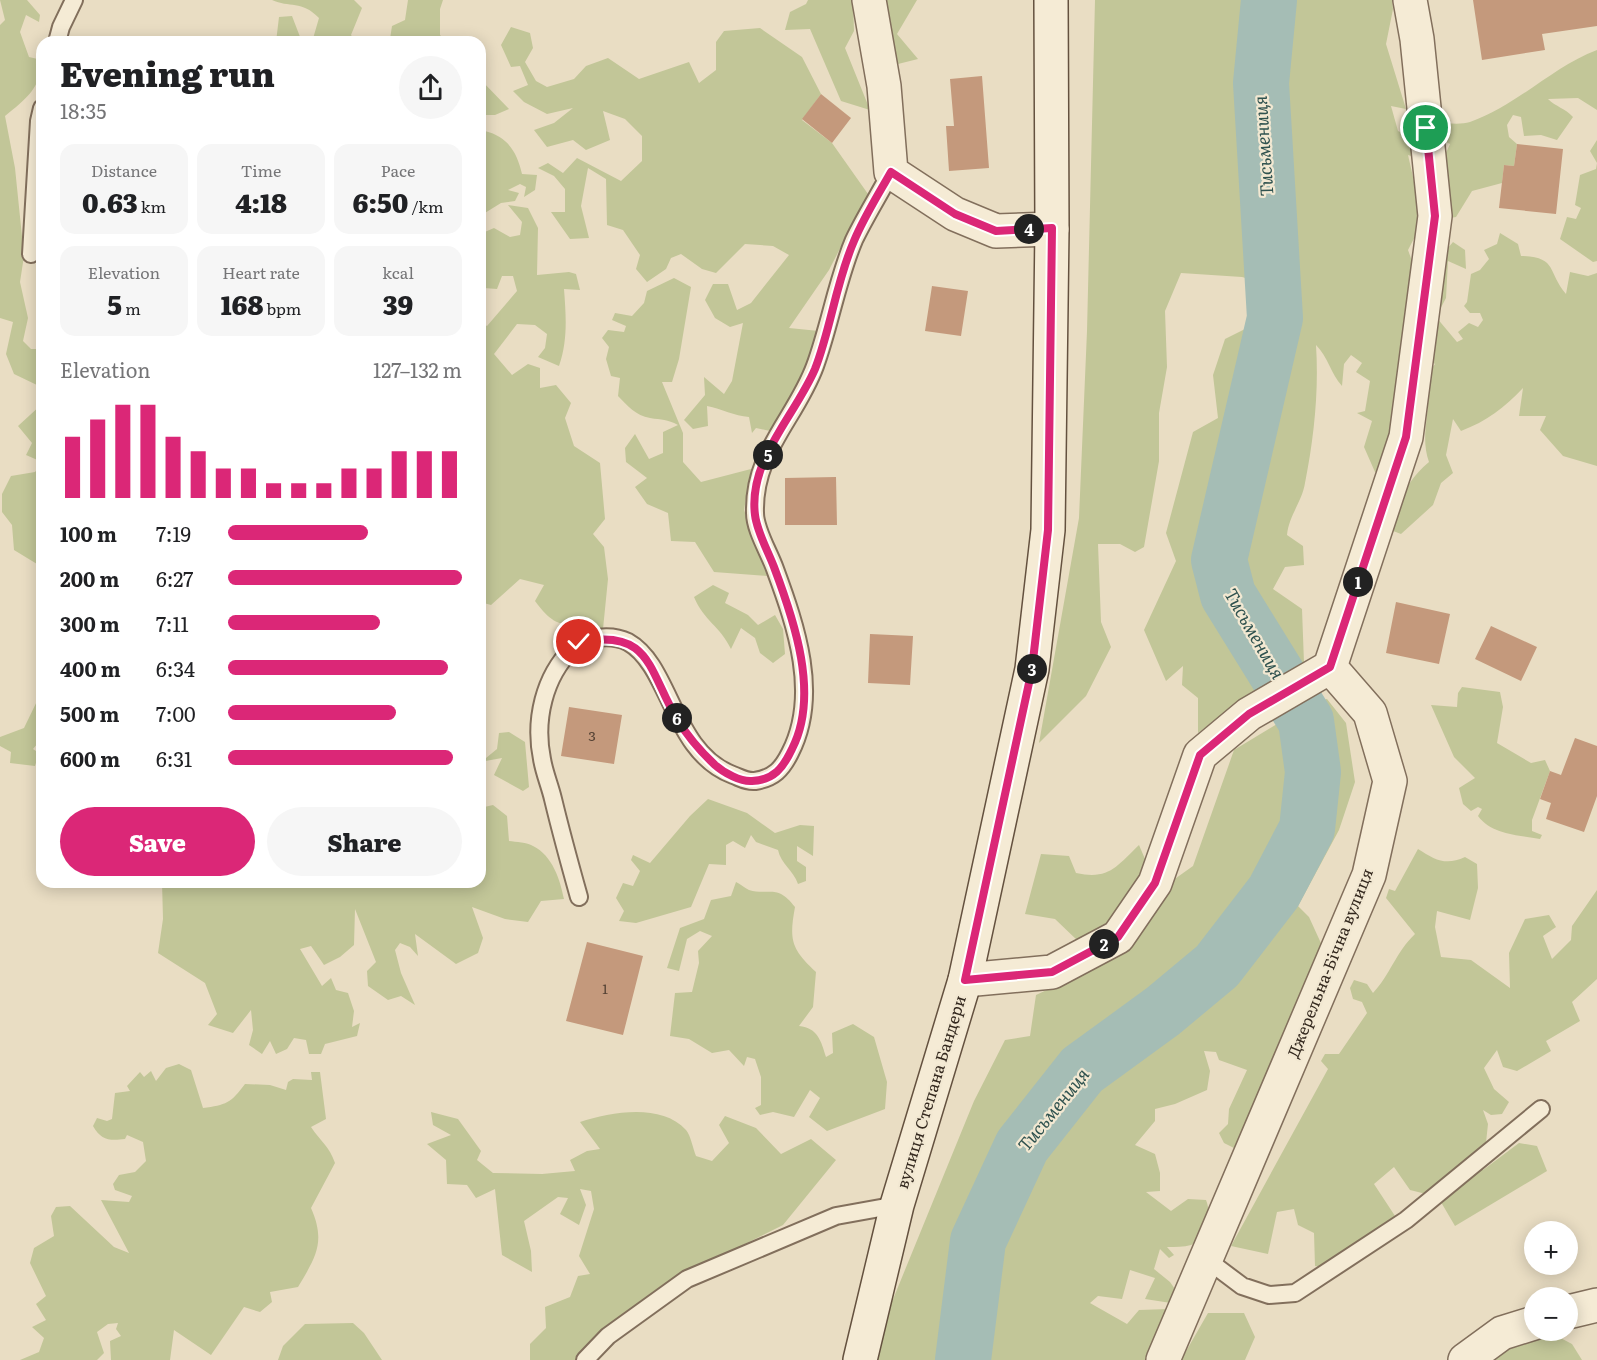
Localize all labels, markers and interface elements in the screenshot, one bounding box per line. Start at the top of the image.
text: Evening run [60,48,275,97]
button: share [399,56,462,119]
water label: Тисьмениця [1245,94,1279,197]
text: 18:35 [60,95,107,125]
pin [1400,102,1451,153]
icon: arrive [1409,111,1442,144]
text: Distance [91,158,157,182]
text: Time [241,158,281,182]
text: Pace [381,158,415,182]
text: 0.63 [82,182,138,221]
text: 4:18 [235,182,287,221]
text: 6:50 [353,182,408,221]
text: km [138,194,166,218]
text: /km [408,194,443,218]
pin: 4 [1014,214,1044,244]
text: 4 [1024,217,1034,241]
text: Elevation [88,260,160,284]
text: Heart rate [222,260,300,284]
text: kcal [382,260,414,284]
text: 5 [107,284,122,323]
text: 168 [221,284,263,323]
text: 39 [383,284,413,323]
text: m [122,296,141,320]
text: bpm [263,296,301,320]
text: Elevation [60,354,150,384]
text: 127–132 m [373,354,462,384]
pin: 5 [753,440,783,470]
text: 5 [764,443,772,467]
text: 100 m [60,518,117,548]
text: 7:19 [156,518,191,548]
text: 200 m [60,563,119,593]
text: 6:27 [156,563,193,593]
pin: 1 [1343,567,1373,597]
text: 1 [1355,570,1361,594]
water label: Тисьмениця [1219,583,1292,684]
text: 300 m [60,608,120,638]
text: 7:11 [156,608,189,638]
pin [553,616,604,667]
icon: check [562,625,595,658]
text: 400 m [60,653,121,683]
text: 6:34 [156,653,195,683]
pin: 3 [1017,654,1047,684]
text: 3 [1028,657,1036,681]
text: 500 m [60,698,119,728]
text: 7:00 [156,698,196,728]
pin: 6 [662,703,692,733]
text: 6 [672,706,682,730]
house number: 3 [588,725,596,745]
text: 600 m [60,743,120,773]
text: 6:31 [156,743,192,773]
button: Save [60,807,255,876]
button: Share [267,807,462,876]
street label: Джерельна-Бічна вулиця [1280,864,1378,1061]
pin: 2 [1089,929,1119,959]
text: 2 [1100,932,1108,956]
house number: 1 [602,978,608,998]
street label: вулиця Степана Бандери [889,992,971,1192]
water label: Тисьмениця [1011,1061,1095,1157]
map controls [1524,1221,1578,1341]
button: + [1524,1221,1578,1275]
button: − [1524,1287,1578,1341]

